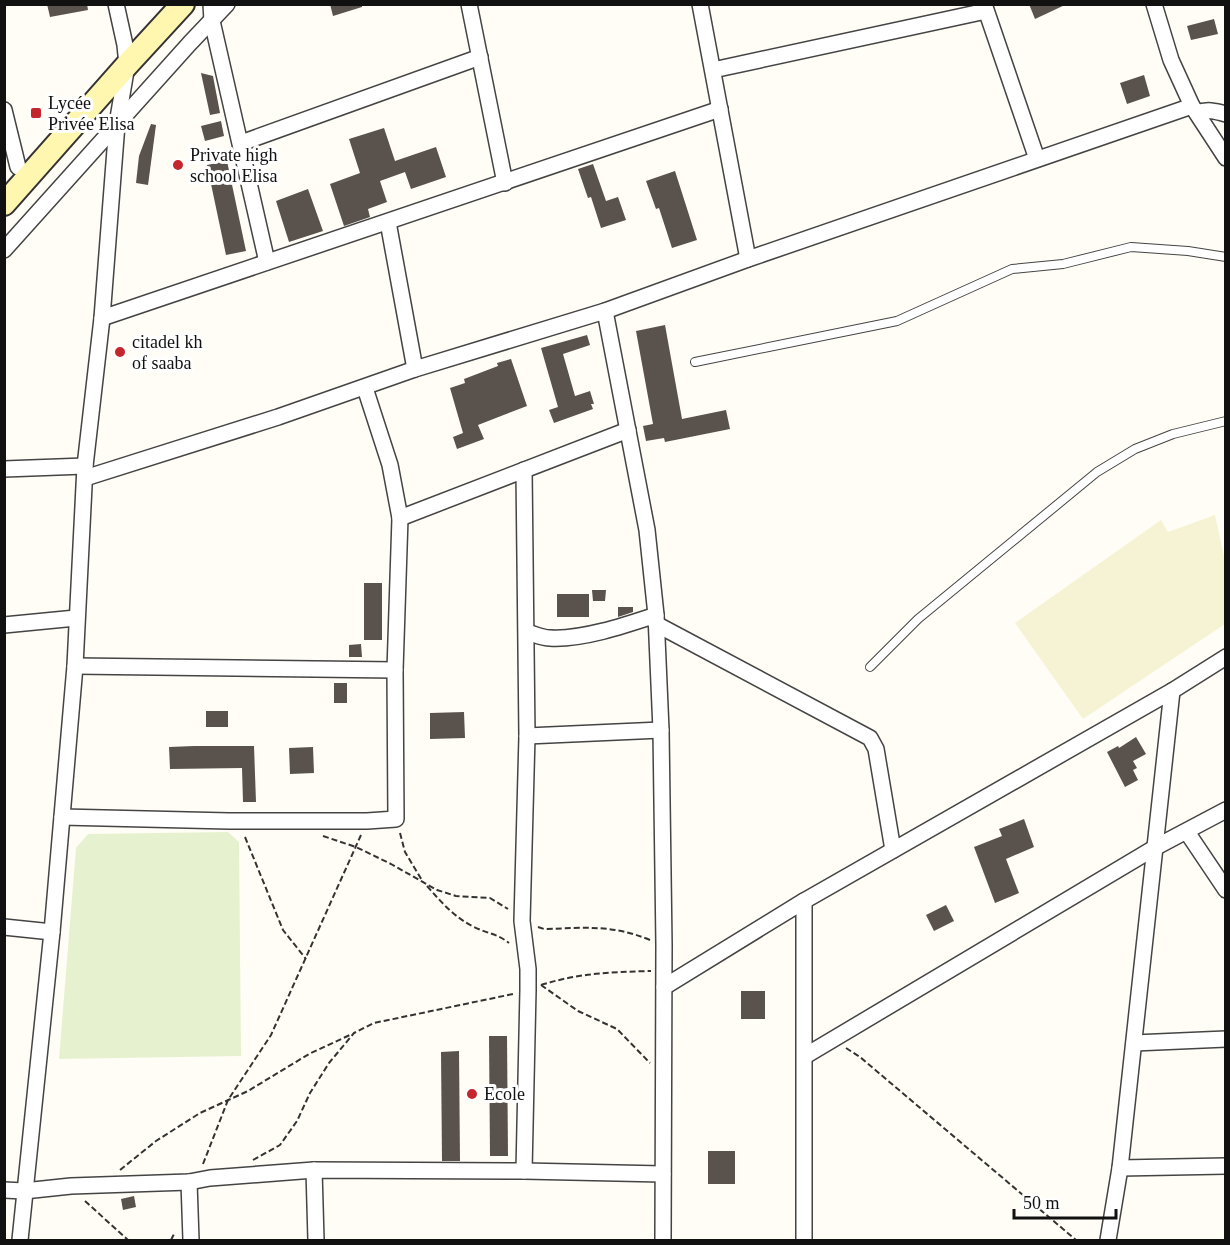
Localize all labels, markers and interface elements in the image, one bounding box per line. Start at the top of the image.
place label: Lycée Privée Elisa [48,93,134,134]
marker: Lycée Privée Elisa [29,106,43,120]
place label: Private high school Elisa [190,145,278,186]
marker: Private high school Elisa [171,158,185,172]
place label: citadel kh of saaba [132,332,202,373]
marker: citadel kh of saaba [113,345,127,359]
place label: Ecole [484,1084,525,1104]
marker: Ecole [465,1087,479,1101]
scale bar [1014,1182,1116,1220]
text: 50 m [1023,1193,1060,1213]

